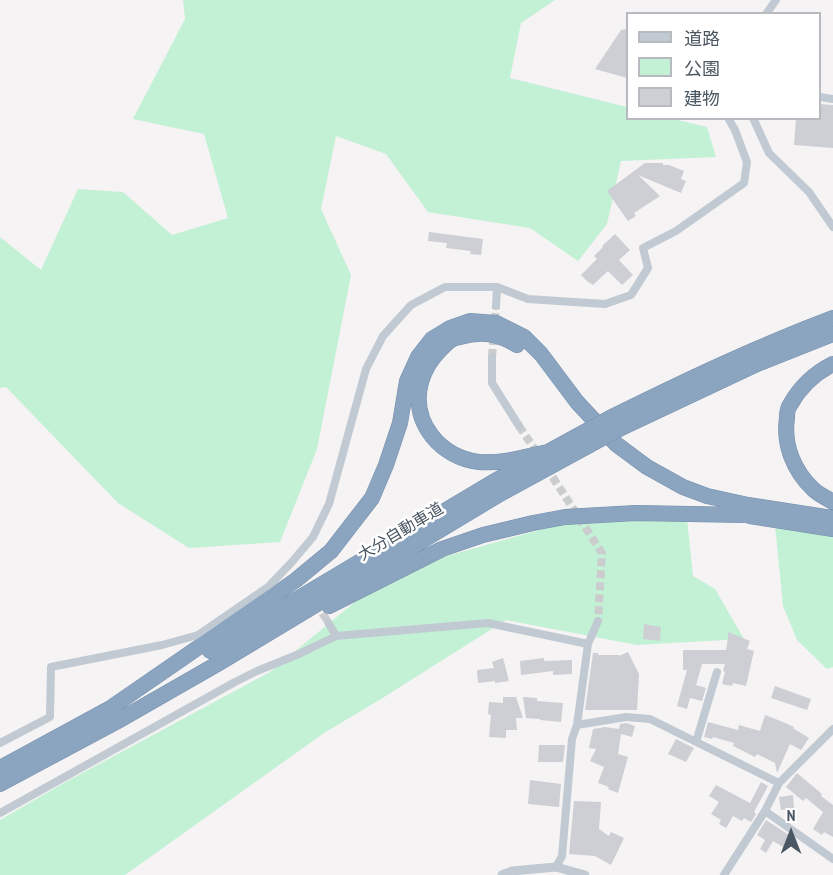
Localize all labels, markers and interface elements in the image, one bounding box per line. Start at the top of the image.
legend [626,12,821,120]
text: 道路 [684,27,720,50]
text: 公園 [684,57,720,80]
text: 建物 [684,87,720,110]
street label: 大分自動車道 [355,499,447,565]
north arrow [761,803,821,863]
text: N [787,805,795,825]

